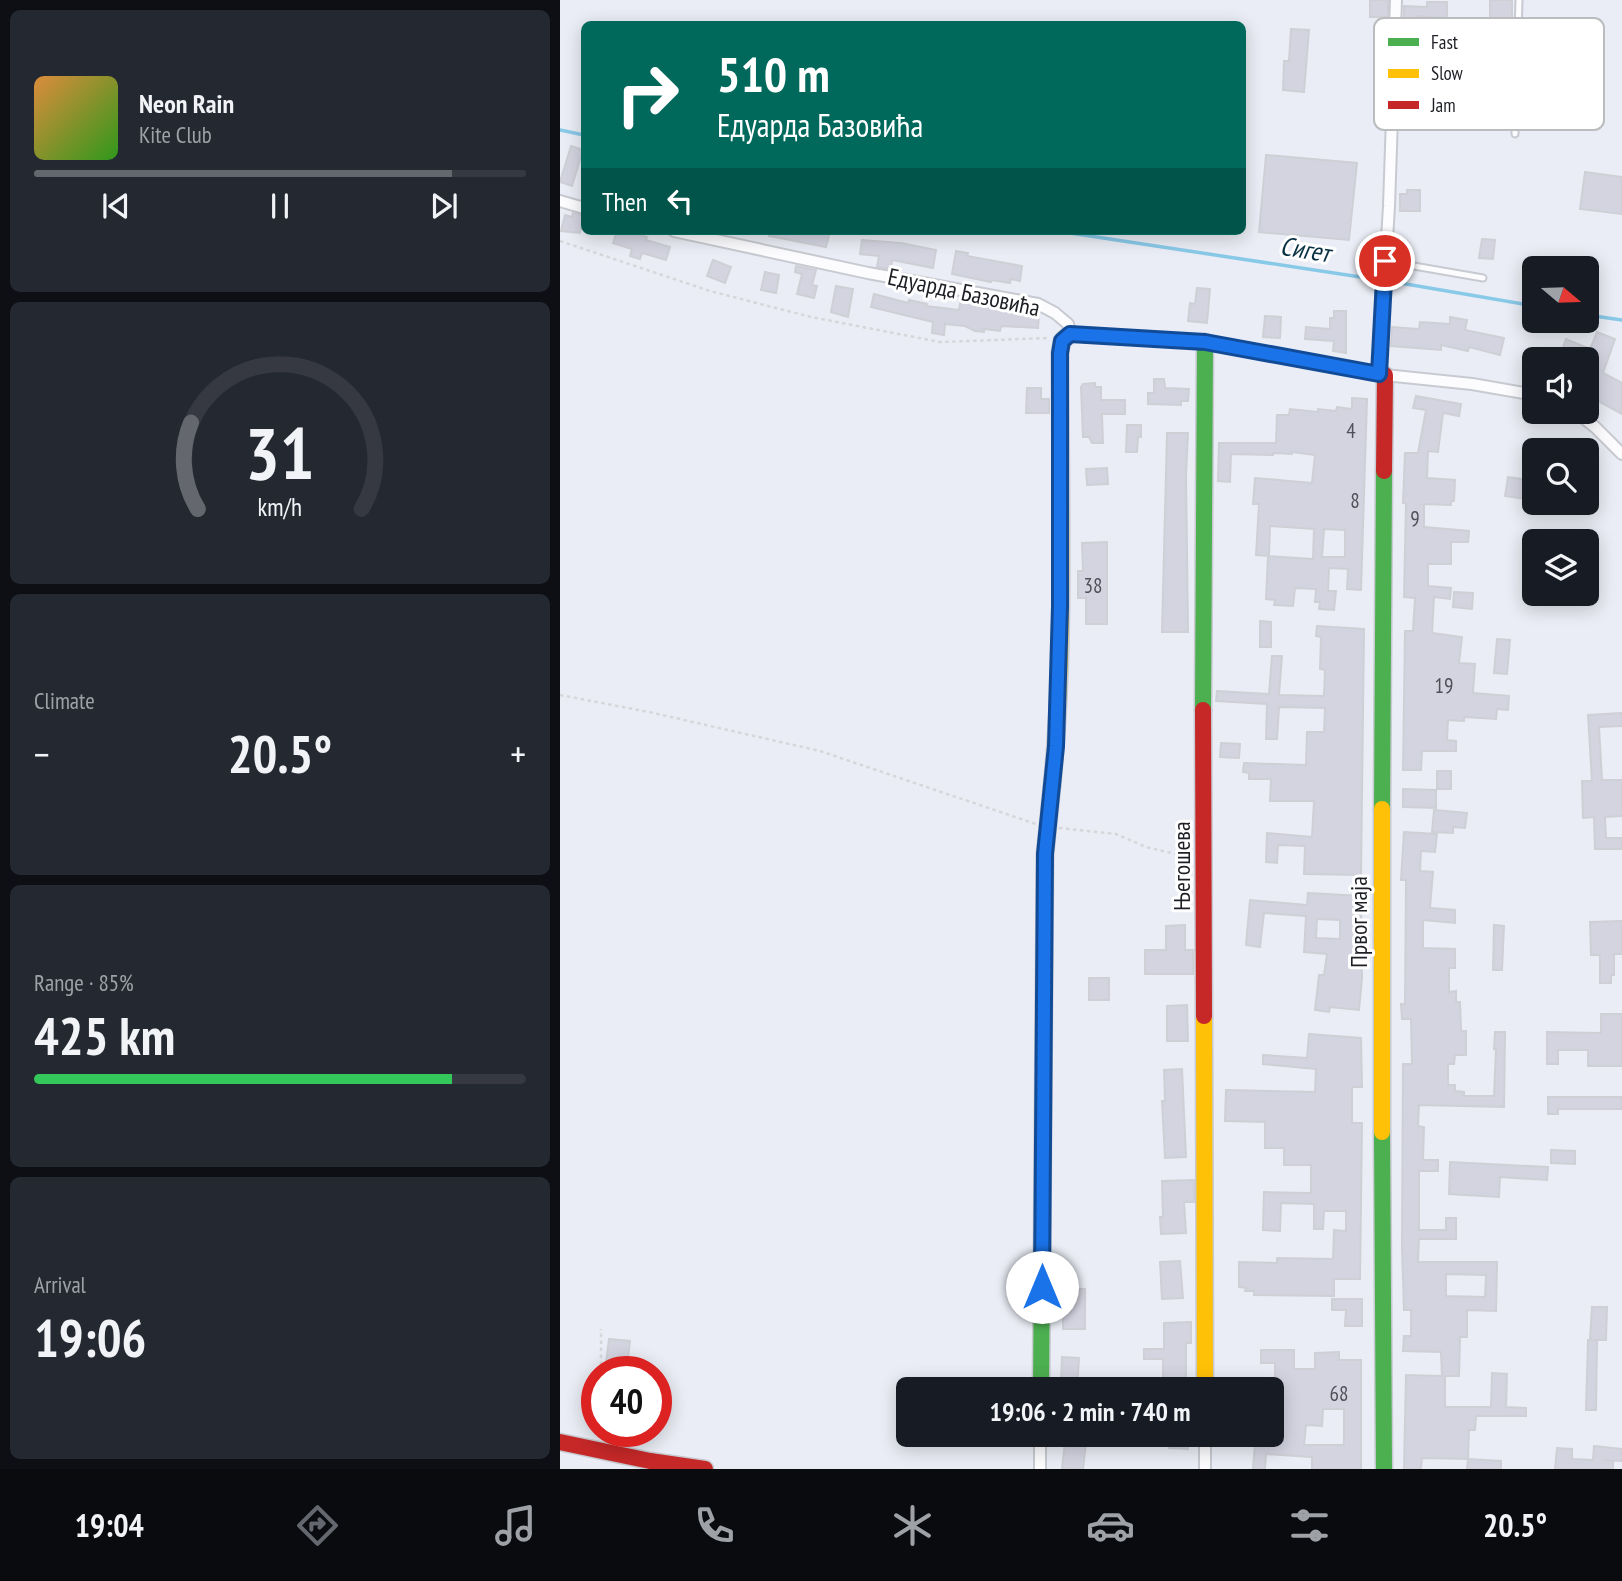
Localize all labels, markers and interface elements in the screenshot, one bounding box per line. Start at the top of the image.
legend [1374,18,1604,130]
text: Fast [1431,30,1459,54]
text: 510 m [717,42,830,106]
icon: right [602,49,693,140]
text: Slow [1431,61,1464,85]
text: Neon Rain [139,87,234,120]
text: Jam [1430,93,1456,117]
text: Едуарда Базовића [717,104,923,146]
text: Kite Club [139,120,212,149]
icon: left [661,182,699,220]
text: Then [602,185,647,218]
icon: previous [97,187,135,225]
icon: pause [261,187,299,225]
icon: next [425,187,463,225]
water label: Сигет [1278,229,1336,270]
pin [1355,231,1415,291]
icon: arrive [1366,242,1404,280]
north arrow [1522,256,1600,332]
map controls [1522,256,1599,606]
street label: Едуарда Базовића [885,261,1043,323]
button: sound [1522,347,1599,424]
text: 31 [245,405,315,499]
house number: 4 [1346,417,1356,444]
button: search [1522,438,1599,515]
house number: 8 [1350,487,1360,514]
text: km/h [258,490,302,522]
house number: 9 [1410,505,1420,532]
button: layers [1522,529,1599,606]
house number: 38 [1084,572,1102,599]
house number: 19 [1435,672,1453,699]
text: Climate [34,686,95,715]
text: 20.5° [228,720,332,787]
text: − [34,729,50,778]
text: + [510,729,526,778]
street label: Његошева [1166,821,1197,911]
street label: Првог маја [1343,876,1374,968]
text: Range · 85% [34,968,134,997]
text: 425 km [34,1002,175,1069]
position arrow [1005,1250,1079,1324]
text: Arrival [34,1270,86,1299]
text: 19:06 [34,1304,146,1371]
speed limit sign: 40 [581,1356,672,1447]
house number: 68 [1330,1380,1348,1407]
text: 19:06 · 2 min · 740 m [990,1395,1190,1428]
icon: directions [293,1501,342,1550]
icon: music [491,1501,540,1550]
icon: phone [690,1501,739,1550]
icon: climate [888,1501,937,1550]
icon: car [1086,1501,1135,1550]
icon: filters [1285,1501,1334,1550]
text: 19:04 [75,1504,144,1546]
text: 20.5° [1483,1504,1547,1546]

